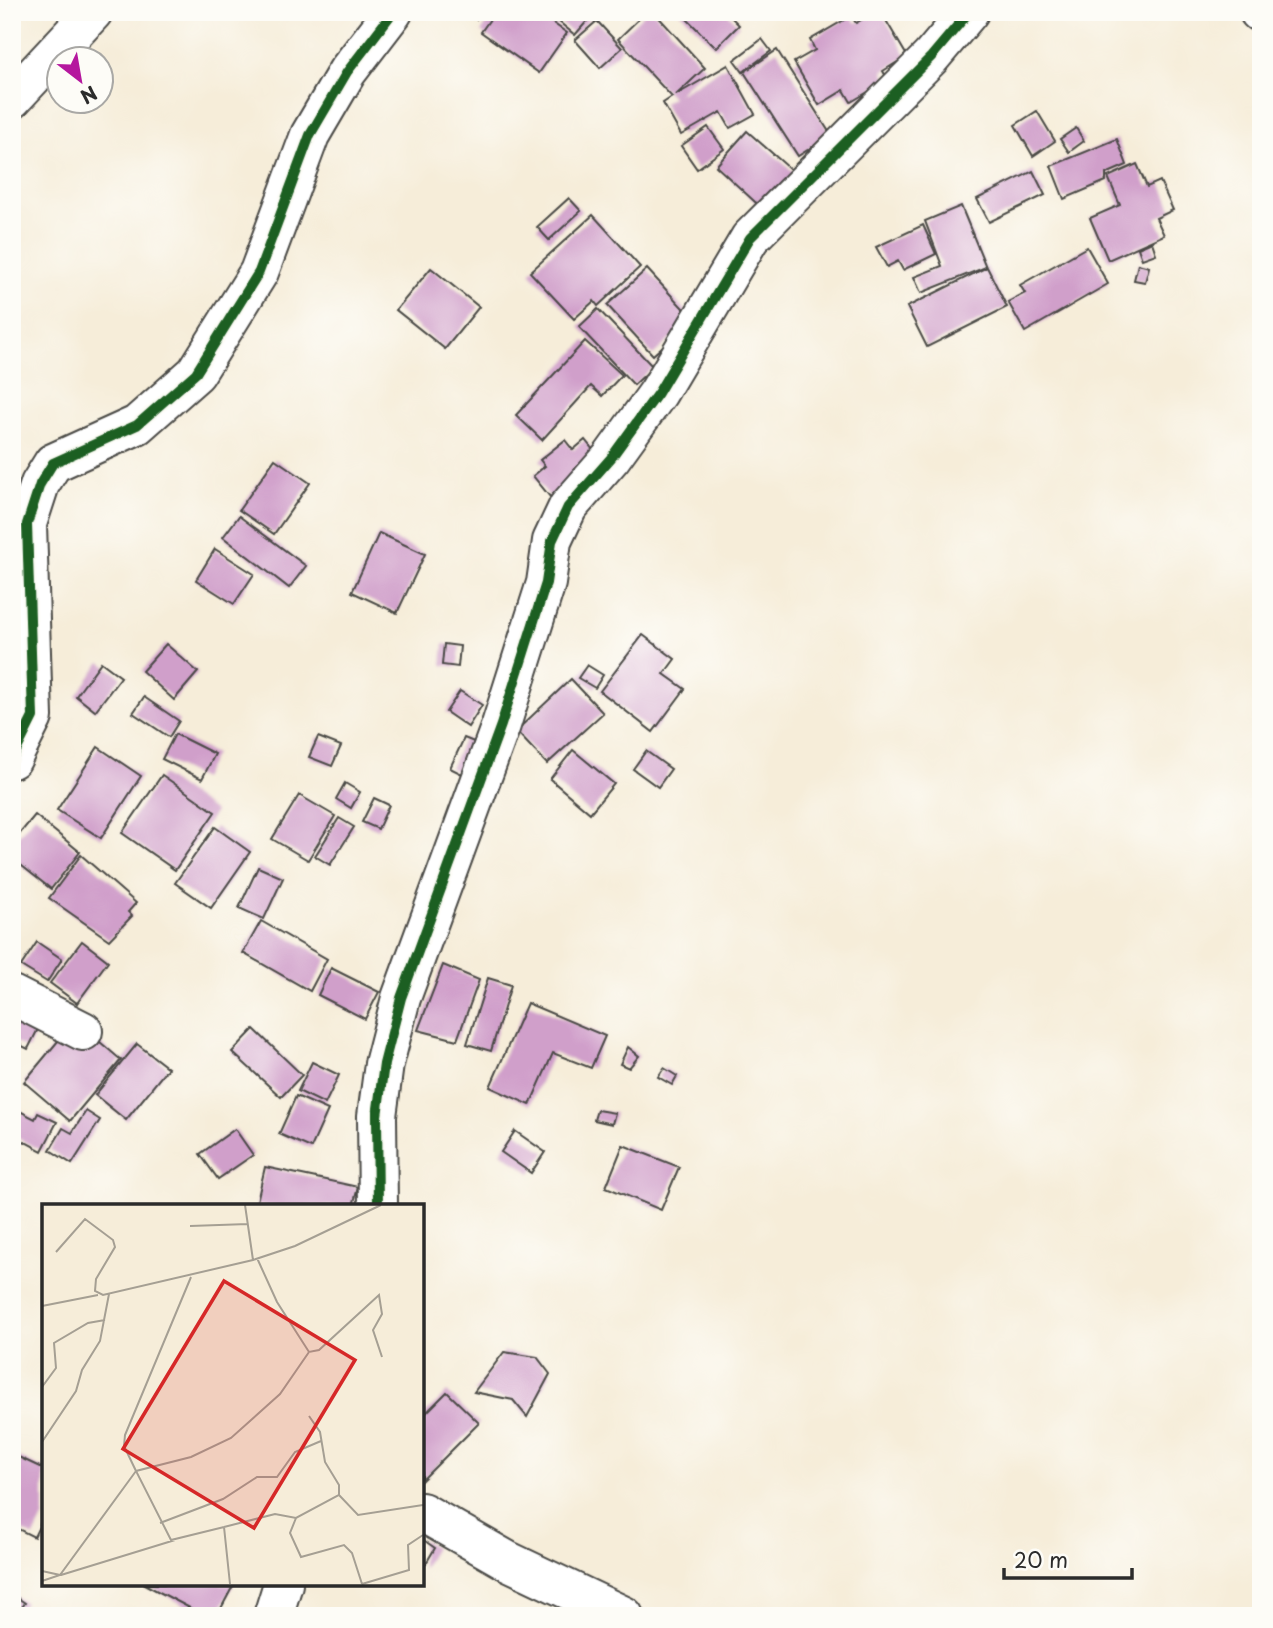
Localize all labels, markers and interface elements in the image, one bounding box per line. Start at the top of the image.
north arrow [46,46,116,116]
text: N [76,80,103,111]
inset map [42,1204,424,1586]
scale bar [1004,1537,1131,1581]
text: 20 m [1014,1543,1068,1575]

